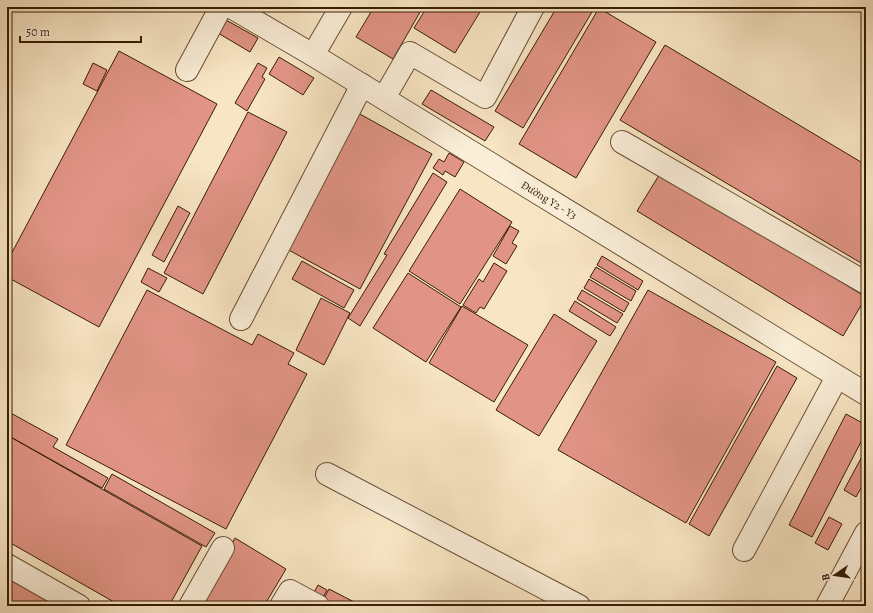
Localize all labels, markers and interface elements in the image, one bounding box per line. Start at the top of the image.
scale bar [20,18,141,44]
text: 50 m [26,24,50,40]
street label: Đường Y2 - Y3 [518,177,580,223]
north arrow [815,555,855,595]
text: B [818,572,834,582]

